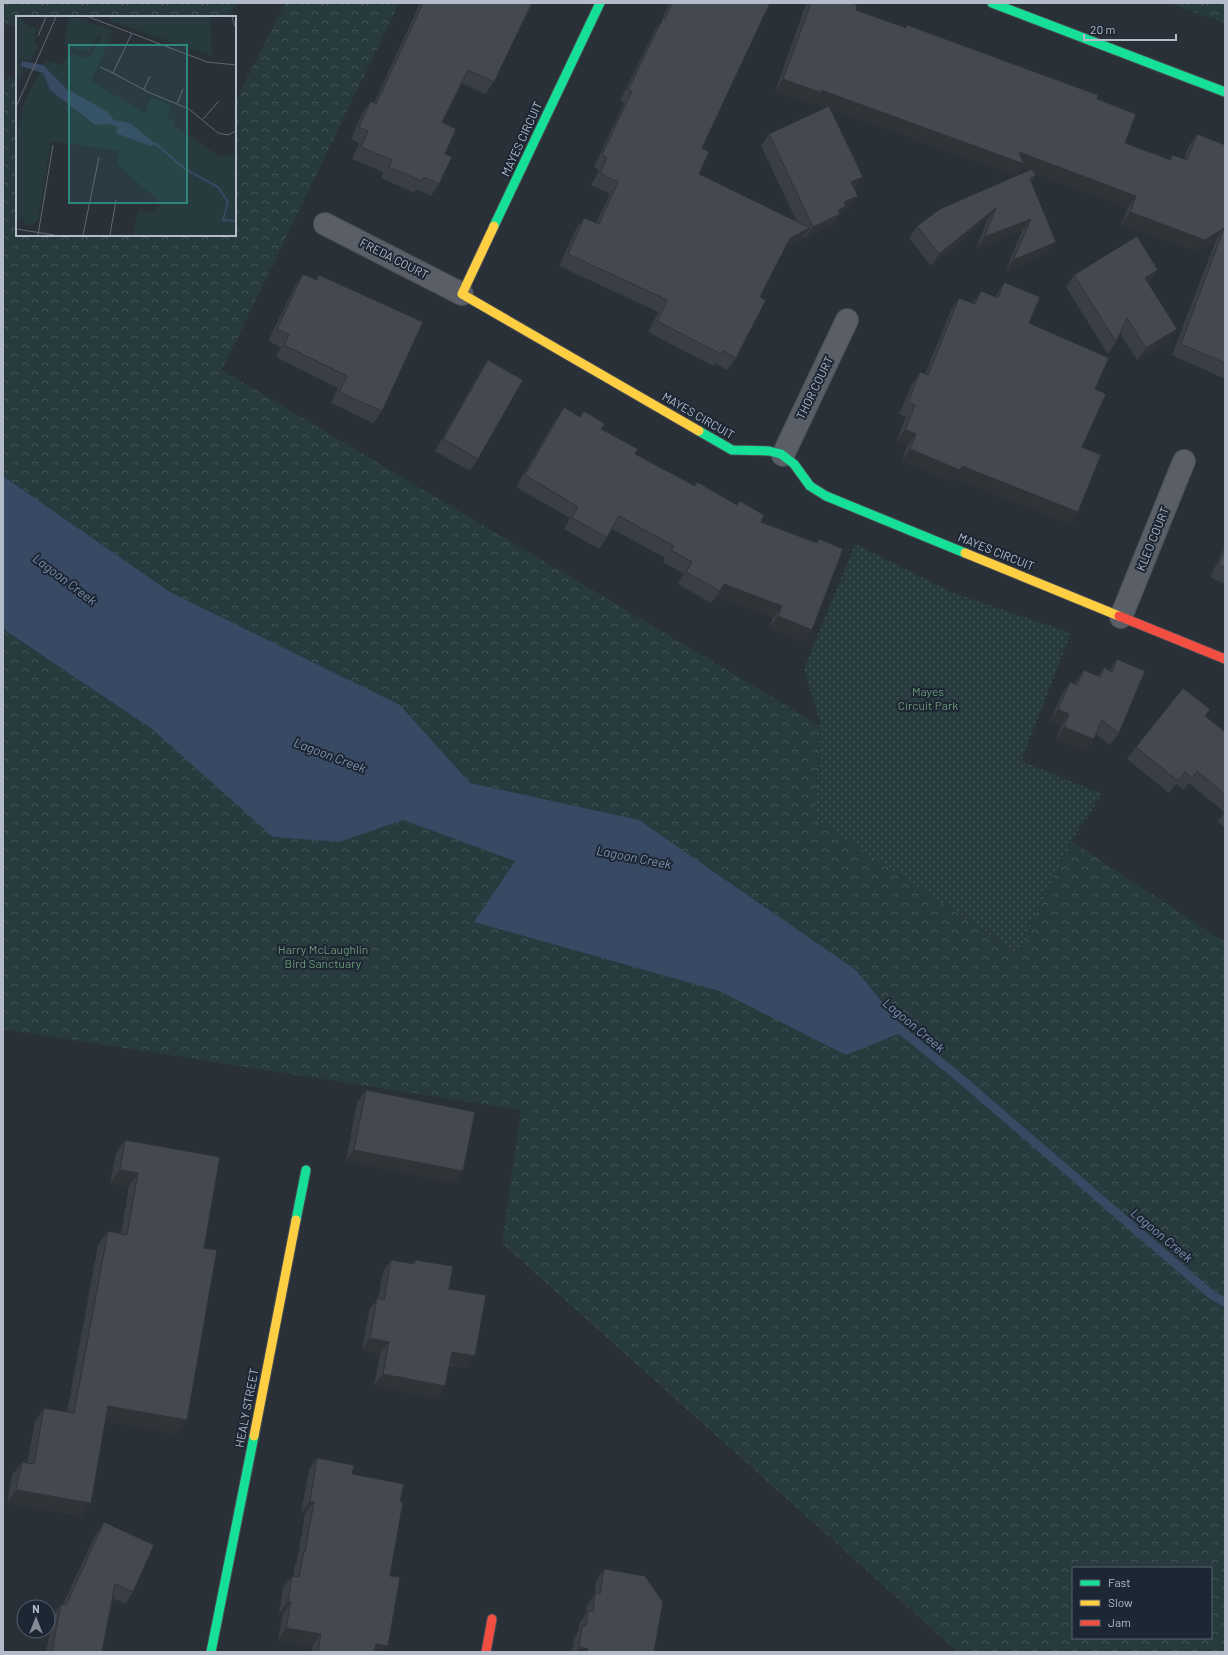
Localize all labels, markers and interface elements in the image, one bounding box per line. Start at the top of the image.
inset map [16,16,236,236]
scale bar [1084,16,1176,42]
text: 20 m [1090,22,1116,36]
street label: MAYES CIRCUIT [498,99,545,178]
street label: FREDA COURT [358,235,431,281]
street label: THOR COURT [793,354,835,421]
street label: MAYES CIRCUIT [660,389,737,442]
street label: KLEO COURT [1133,504,1171,573]
street label: MAYES CIRCUIT [956,529,1037,573]
water label: Lagoon Creek [30,550,101,609]
park label: Mayes Circuit Park [898,684,958,712]
water label: Lagoon Creek [292,734,369,776]
water label: Lagoon Creek [595,842,673,872]
park label: Harry McLaughlin Bird Sanctuary [278,942,368,970]
water label: Lagoon Creek [880,995,949,1056]
water label: Lagoon Creek [1128,1205,1197,1266]
street label: HEALY STREET [231,1367,261,1449]
legend [1072,1567,1212,1639]
text: Fast [1108,1575,1131,1589]
text: Slow [1108,1595,1133,1609]
north arrow [16,1599,56,1639]
text: N [32,1602,40,1615]
text: Jam [1108,1615,1131,1629]

